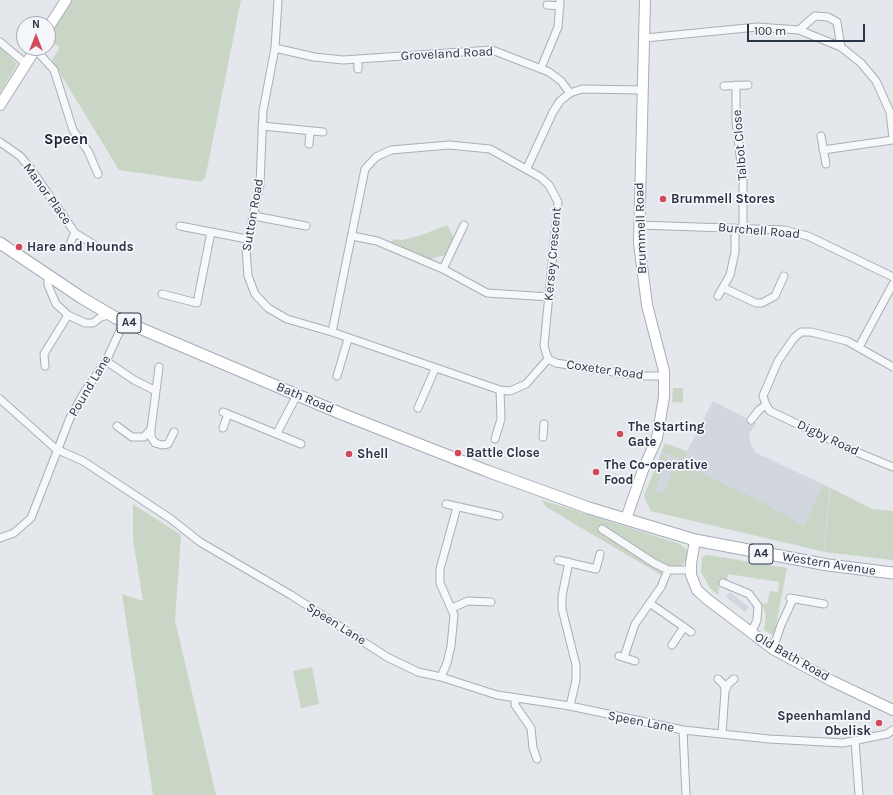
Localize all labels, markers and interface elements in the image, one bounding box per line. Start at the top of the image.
north arrow [16,16,56,56]
scale bar [749,16,867,42]
text: N [32,18,40,31]
text: 100 m [754,24,786,38]
street label: Groveland Road [400,44,494,64]
street label: Talbot Close [729,109,751,181]
district label: Speen [44,131,88,149]
street label: Manor Place [19,160,75,228]
street label: Sutton Road [239,177,267,253]
street label: Brummell Road [632,182,650,274]
place label: Brummell Stores [671,191,775,207]
marker: Brummell Stores [658,194,668,204]
street label: Kersey Crescent [541,206,565,302]
street label: Burchell Road [717,220,801,242]
place label: Hare and Hounds [27,239,134,255]
marker: Hare and Hounds [14,242,24,252]
road number: A4 [117,313,141,333]
street label: Pound Lane [66,353,114,419]
street label: Coxeter Road [565,357,645,383]
street label: Bath Road [274,379,336,417]
street label: Digby Road [795,417,861,459]
place label: The Starting Gate [628,419,704,450]
marker: The Starting Gate [615,429,625,439]
place label: Battle Close [466,445,540,461]
place label: Shell [357,446,388,462]
marker: Battle Close [453,448,463,458]
marker: Shell [344,449,354,459]
place label: The Co-operative Food [604,457,708,488]
marker: The Co-operative Food [591,467,601,477]
road number: A4 [749,544,773,564]
street label: Western Avenue [781,549,877,579]
street label: Speen Lane [303,600,369,648]
street label: Old Bath Road [752,629,832,685]
street label: Speen Lane [606,708,676,736]
place label: Speenhamland Obelisk [777,708,871,739]
marker: Speenhamland Obelisk [874,718,884,728]

